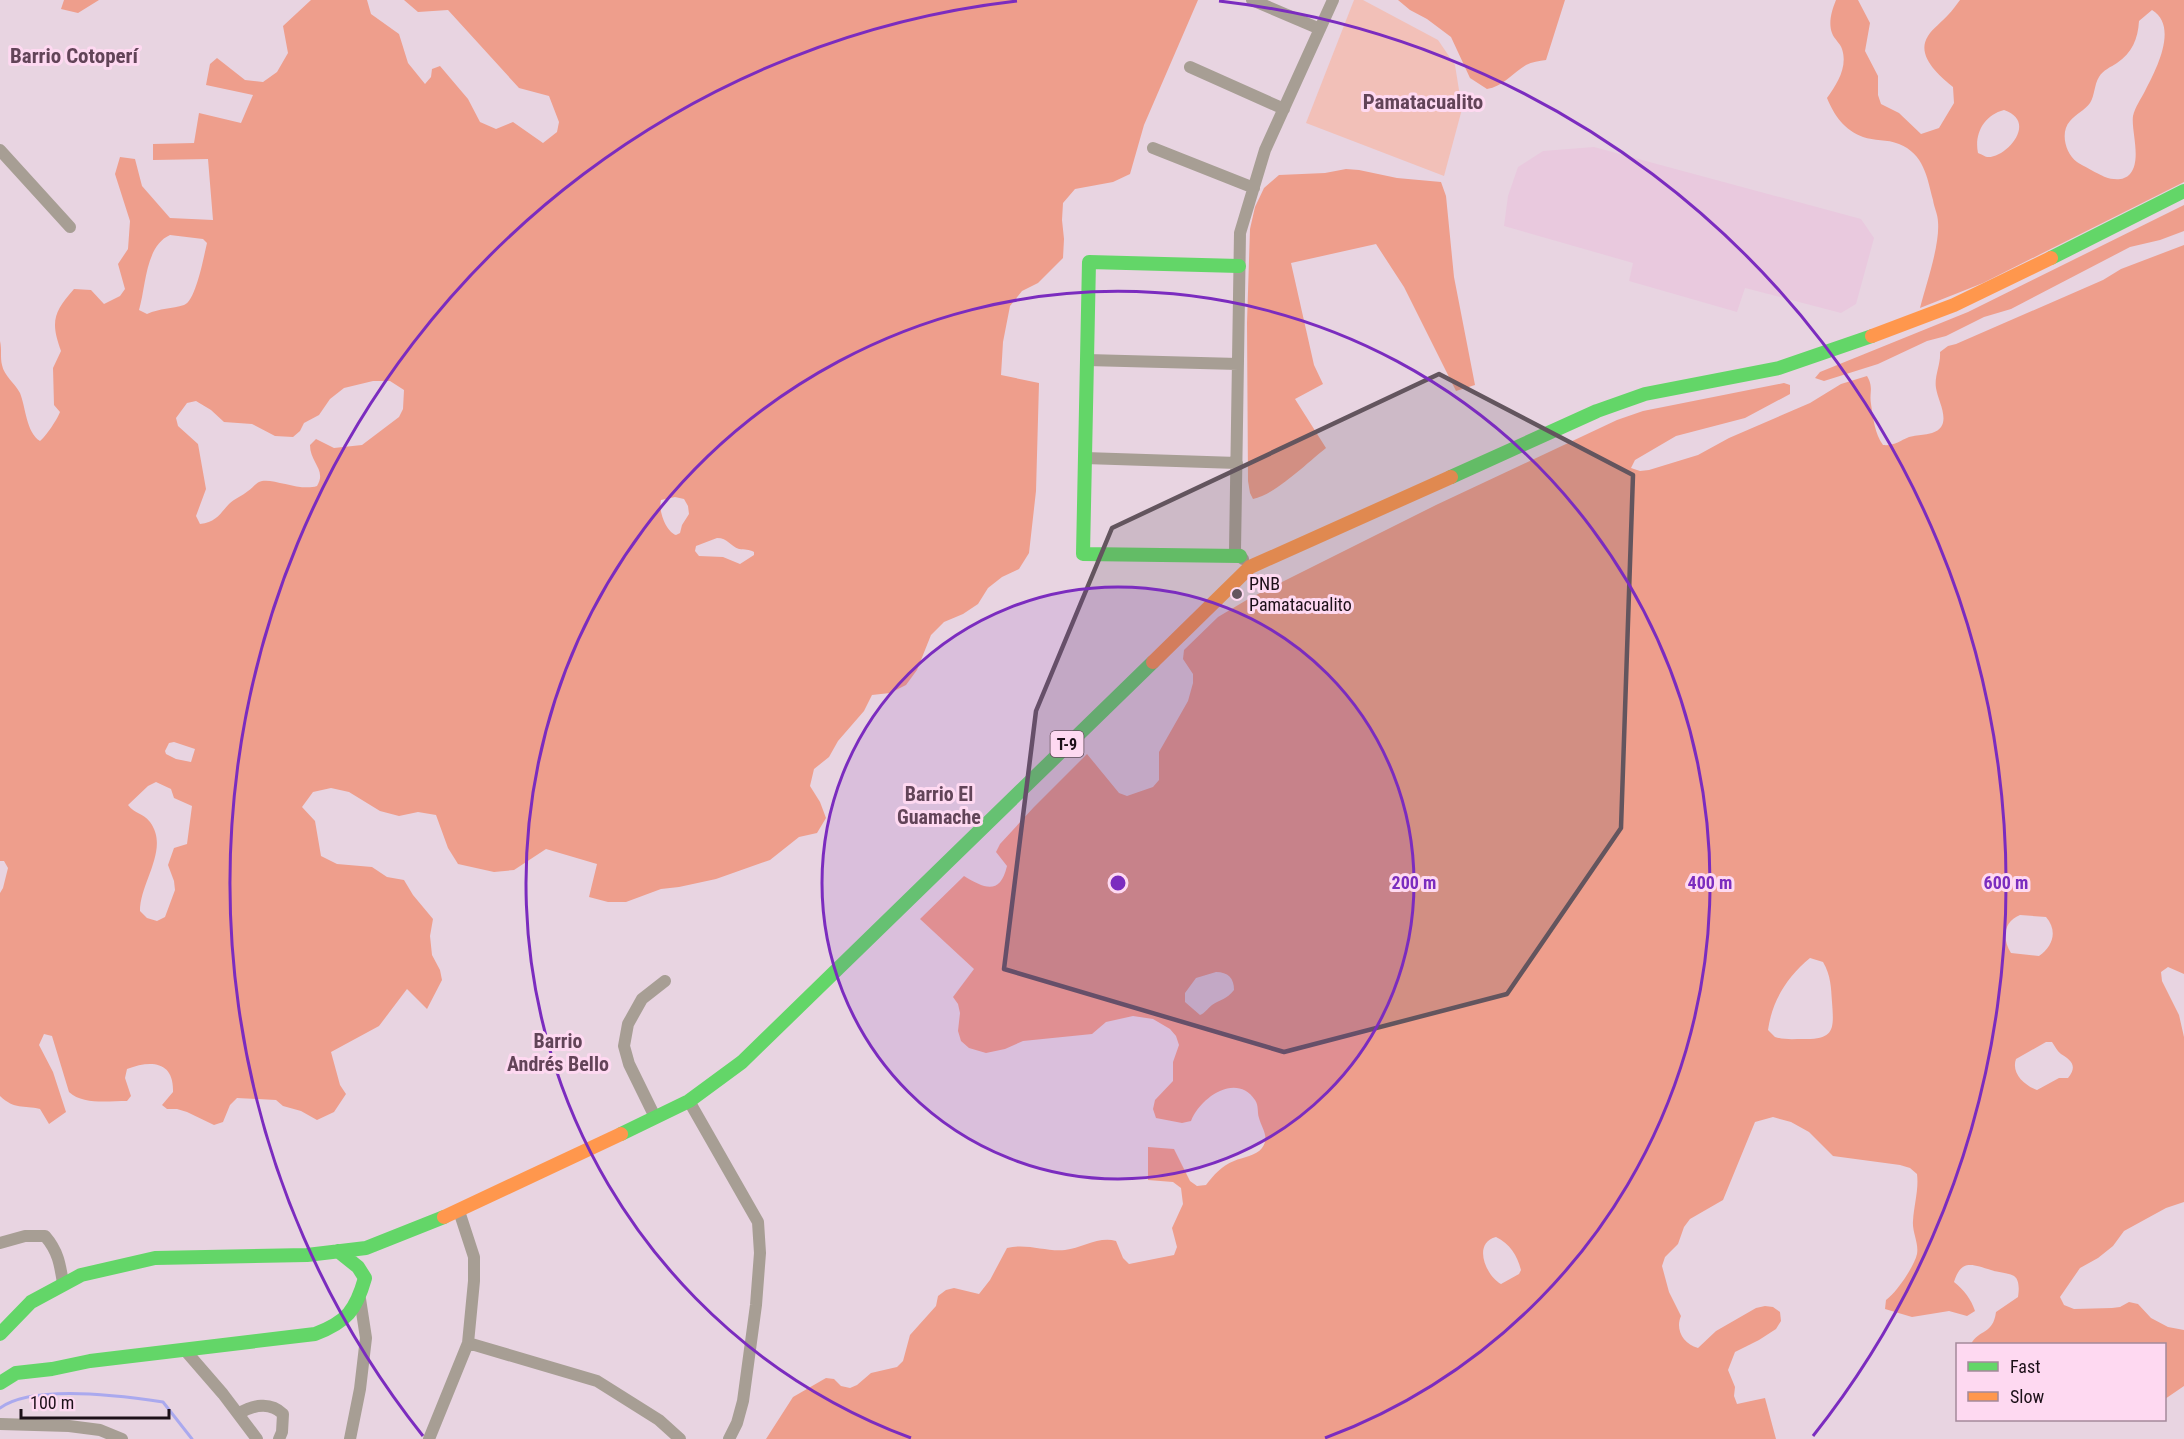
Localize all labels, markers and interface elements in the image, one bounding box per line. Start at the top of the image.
district label: Barrio Cotoperí [10,44,140,68]
district label: Pamatacualito [1363,90,1483,114]
place label: PNB Pamatacualito [1249,573,1352,615]
marker: PNB Pamatacualito [1230,587,1244,601]
road number: T-9 [1050,731,1084,757]
district label: Barrio El Guamache [897,782,981,829]
text: 200 m [1392,872,1436,893]
text: 400 m [1688,872,1732,893]
text: 600 m [1984,872,2028,893]
centre of rings [1108,873,1128,893]
district label: Barrio Andrés Bello [507,1029,609,1076]
legend [1956,1343,2166,1421]
text: Fast [2010,1356,2041,1377]
scale bar [21,1382,170,1420]
text: Slow [2010,1386,2045,1407]
text: 100 m [30,1392,74,1413]

